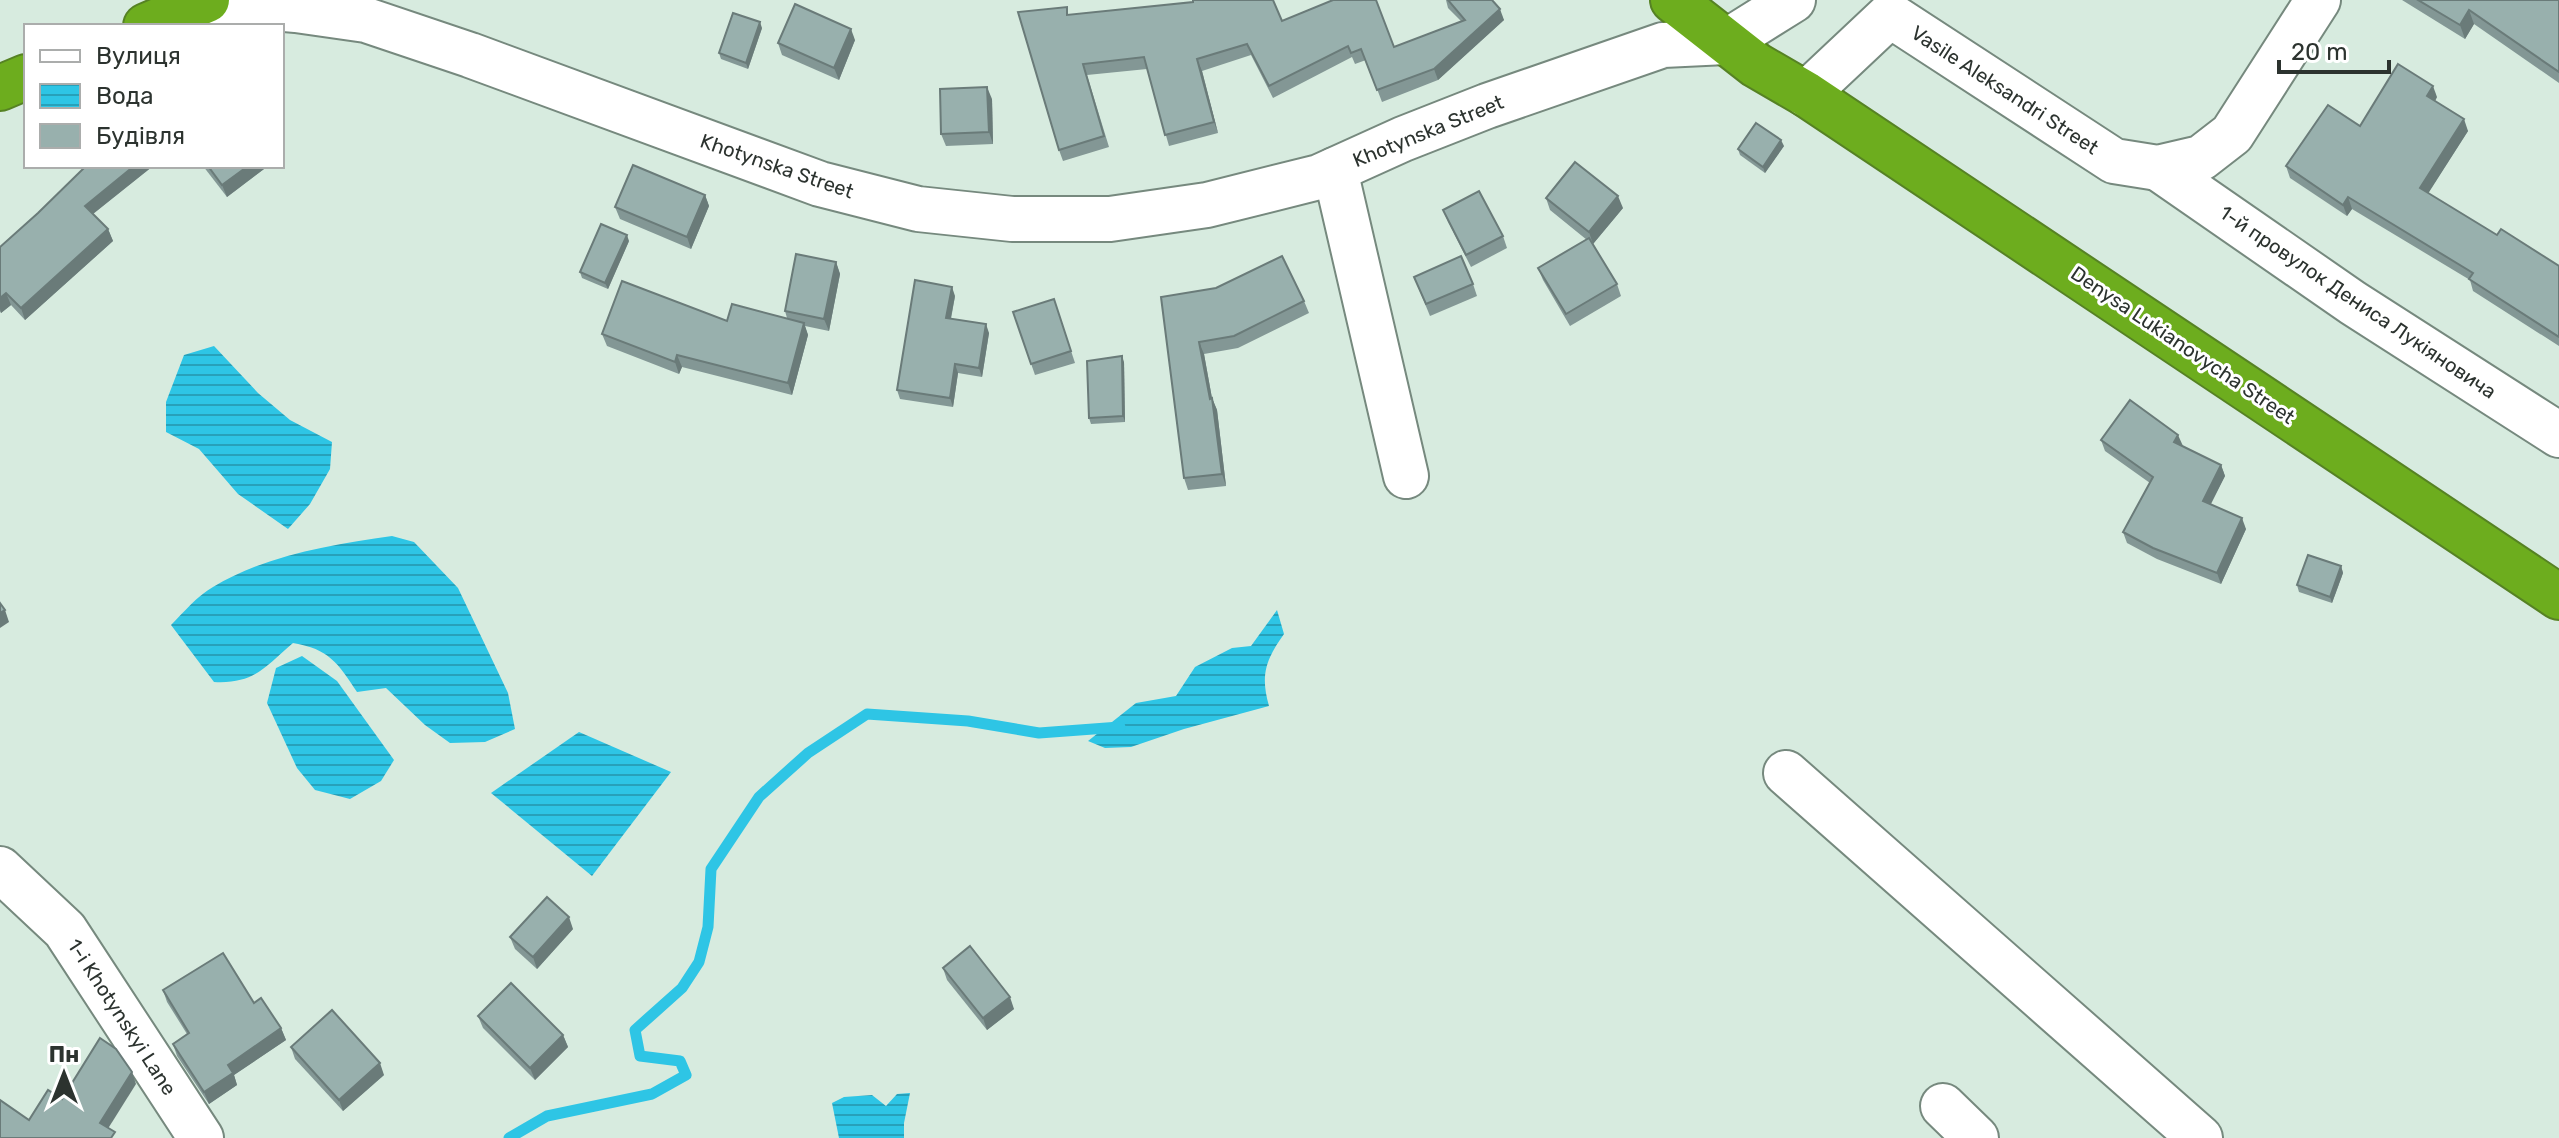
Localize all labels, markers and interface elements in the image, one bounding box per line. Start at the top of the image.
street label: Vasile Aleksandri Street [1907,20,2103,160]
legend [24,24,284,168]
scale bar [2279,24,2389,74]
text: 20 m [2291,38,2348,66]
text: Вулиця [96,42,181,70]
text: Вода [96,82,153,110]
street label: Khotynska Street [1349,90,1507,172]
text: Будівля [96,122,185,150]
street label: Khotynska Street [697,129,857,204]
street label: 1-й провулок Дениса Лукіяновича [2215,200,2501,404]
street label: Denysa Lukianovycha Street [2067,261,2300,429]
street label: 1-i Khotynskyi Lane [63,934,181,1100]
north arrow [24,1034,104,1114]
text: Пн [49,1041,79,1068]

